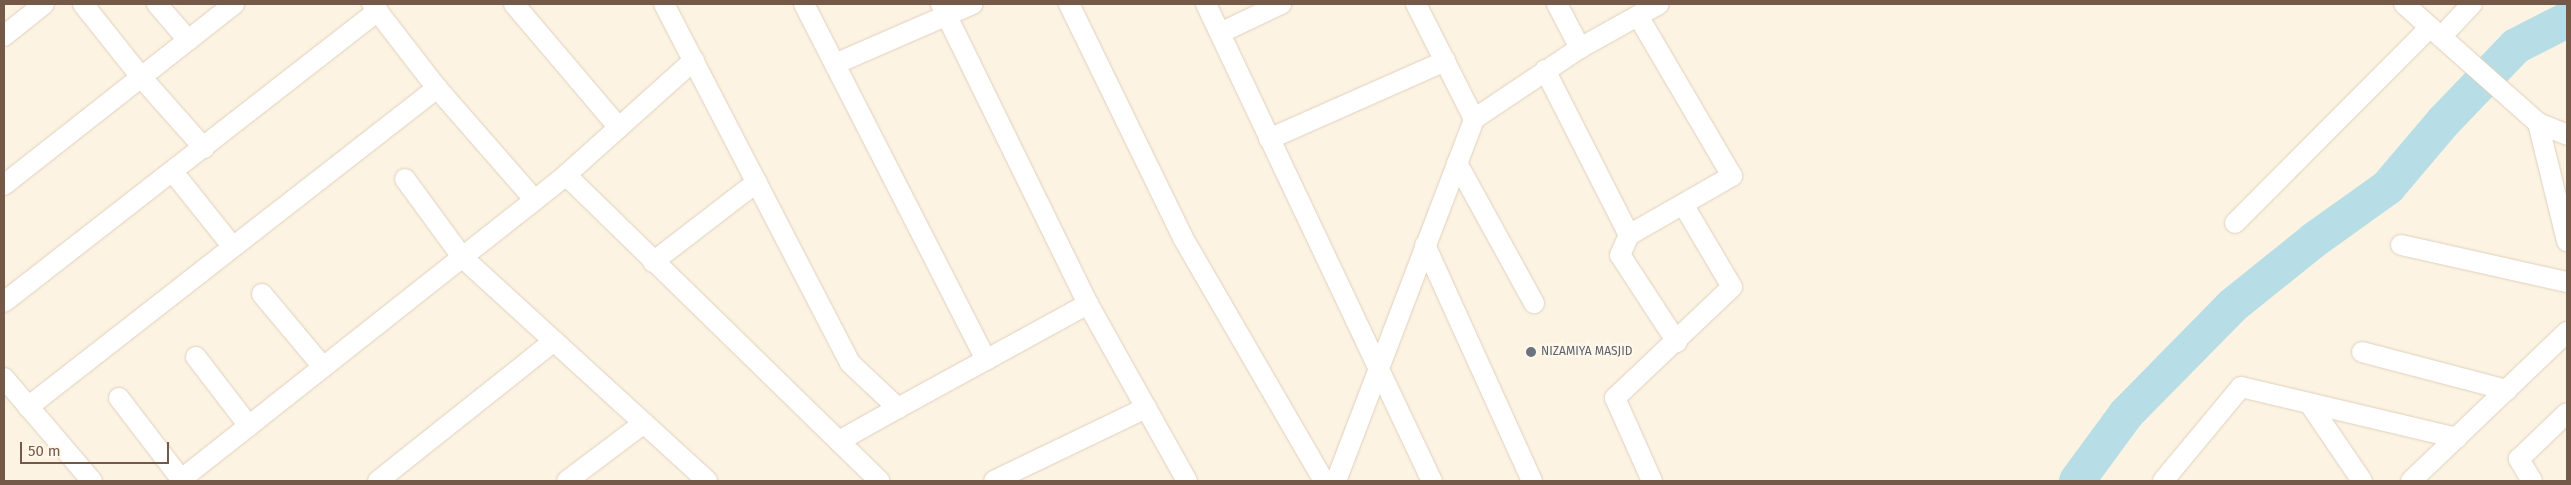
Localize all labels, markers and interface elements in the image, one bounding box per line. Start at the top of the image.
place label: NIZAMIYA MASJID [1541,345,1632,359]
marker: NIZAMIYA MASJID [1525,346,1537,358]
scale bar [22,432,171,464]
text: 50 m [28,442,61,460]

